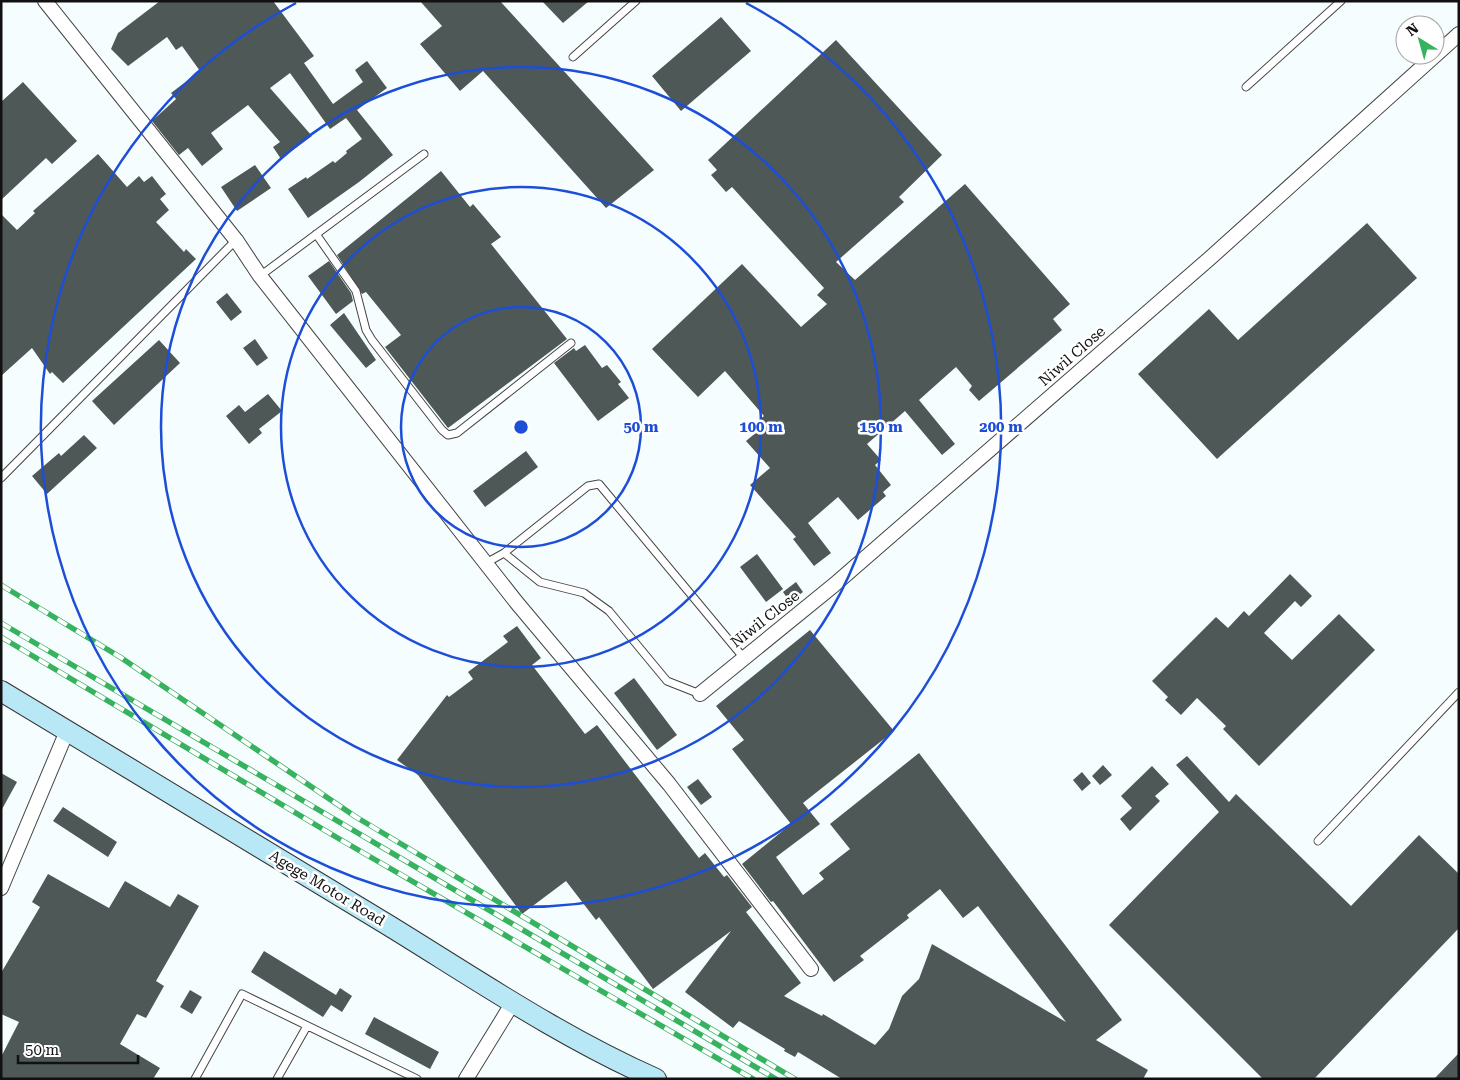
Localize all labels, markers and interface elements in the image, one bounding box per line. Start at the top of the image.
north arrow [1395,15,1445,65]
text: N [1403,20,1421,39]
street label: Niwil Close [1035,322,1109,390]
centre of rings [512,418,530,436]
text: 50 m [623,418,659,436]
text: 100 m [739,418,783,436]
text: 150 m [859,418,903,436]
text: 200 m [979,418,1023,436]
street label: Niwil Close [727,587,803,651]
street label: Agege Motor Road [266,846,389,930]
scale bar [18,1032,138,1064]
text: 50 m [25,1041,60,1059]

